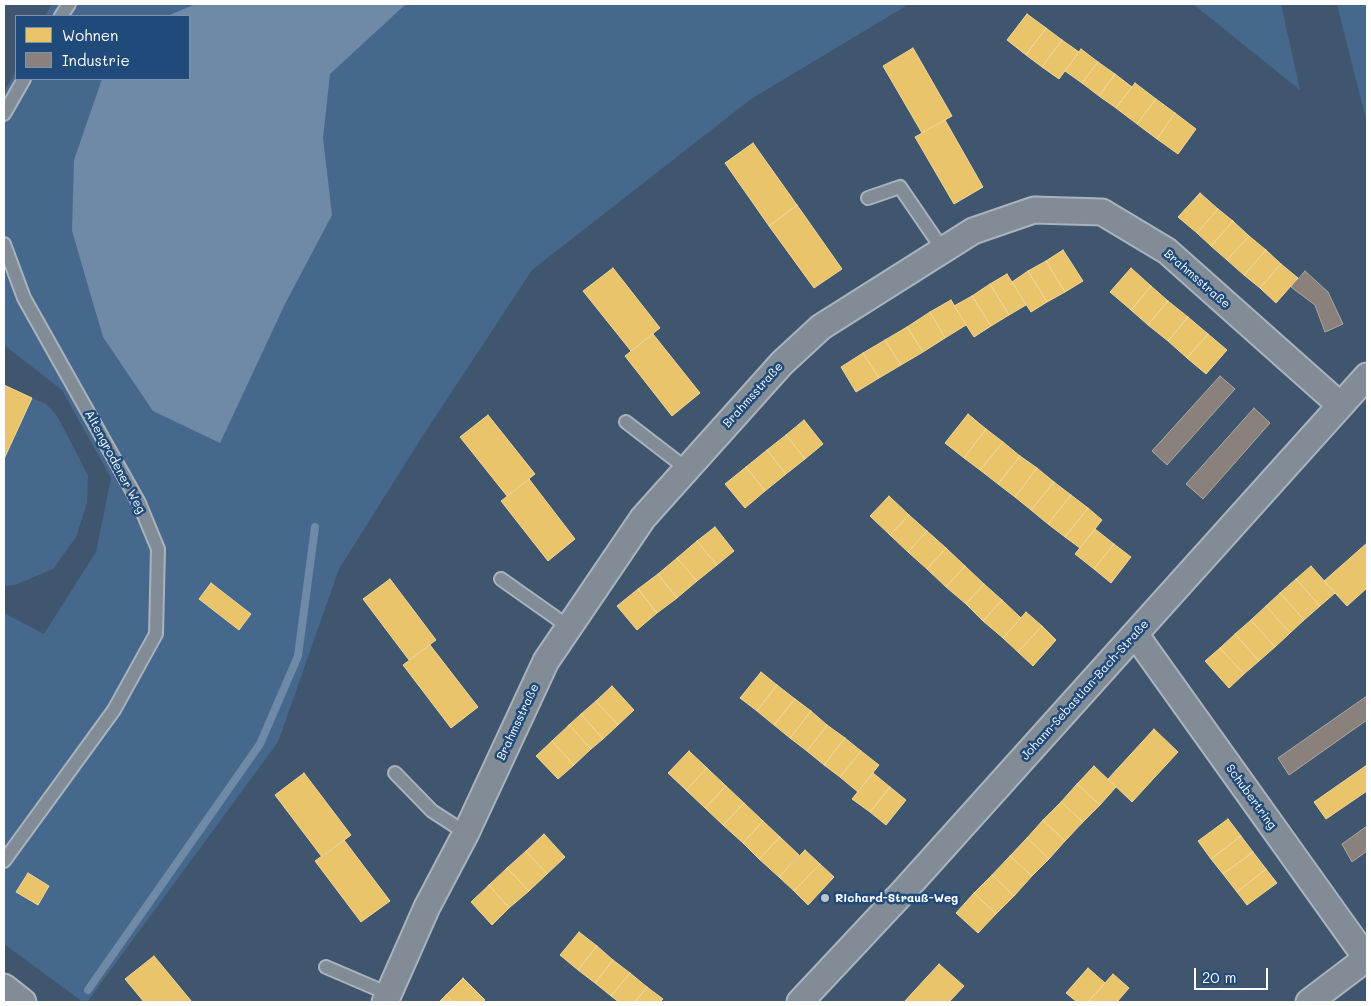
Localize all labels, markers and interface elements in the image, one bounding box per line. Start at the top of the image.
legend [15,15,190,80]
text: Wohnen [62,25,118,45]
text: Industrie [62,50,130,70]
street label: Brahmsstraße [1161,246,1233,312]
street label: Brahmsstraße [720,359,786,431]
street label: Altengrodener Weg [82,408,148,516]
street label: Johann-Sebastian-Bach-Straße [1018,617,1152,763]
street label: Brahmsstraße [494,681,542,763]
street label: Schubertring [1223,762,1279,832]
place label: Richard-Strauß-Weg [835,891,958,905]
marker: Richard-Strauß-Weg [819,892,831,904]
scale bar [1196,958,1270,990]
text: 20 m [1202,967,1236,987]

